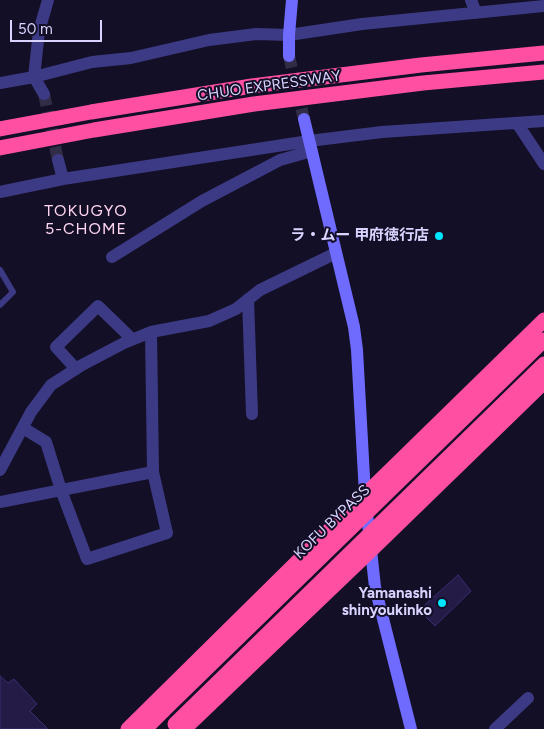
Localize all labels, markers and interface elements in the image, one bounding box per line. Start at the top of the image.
scale bar [12,10,105,42]
text: 50 m [18,20,53,38]
street label: CHUO EXPRESSWAY [196,67,342,105]
district label: TOKUGYO 5-CHOME [43,201,129,239]
place label: ラ・ムー 甲府徳行店 [290,227,429,245]
marker: ラ・ムー 甲府徳行店 [433,230,445,242]
street label: KOFU BYPASS [290,481,374,563]
place label: Yamanashi shinyoukinko [342,585,432,620]
marker: Yamanashi shinyoukinko [436,597,448,609]

